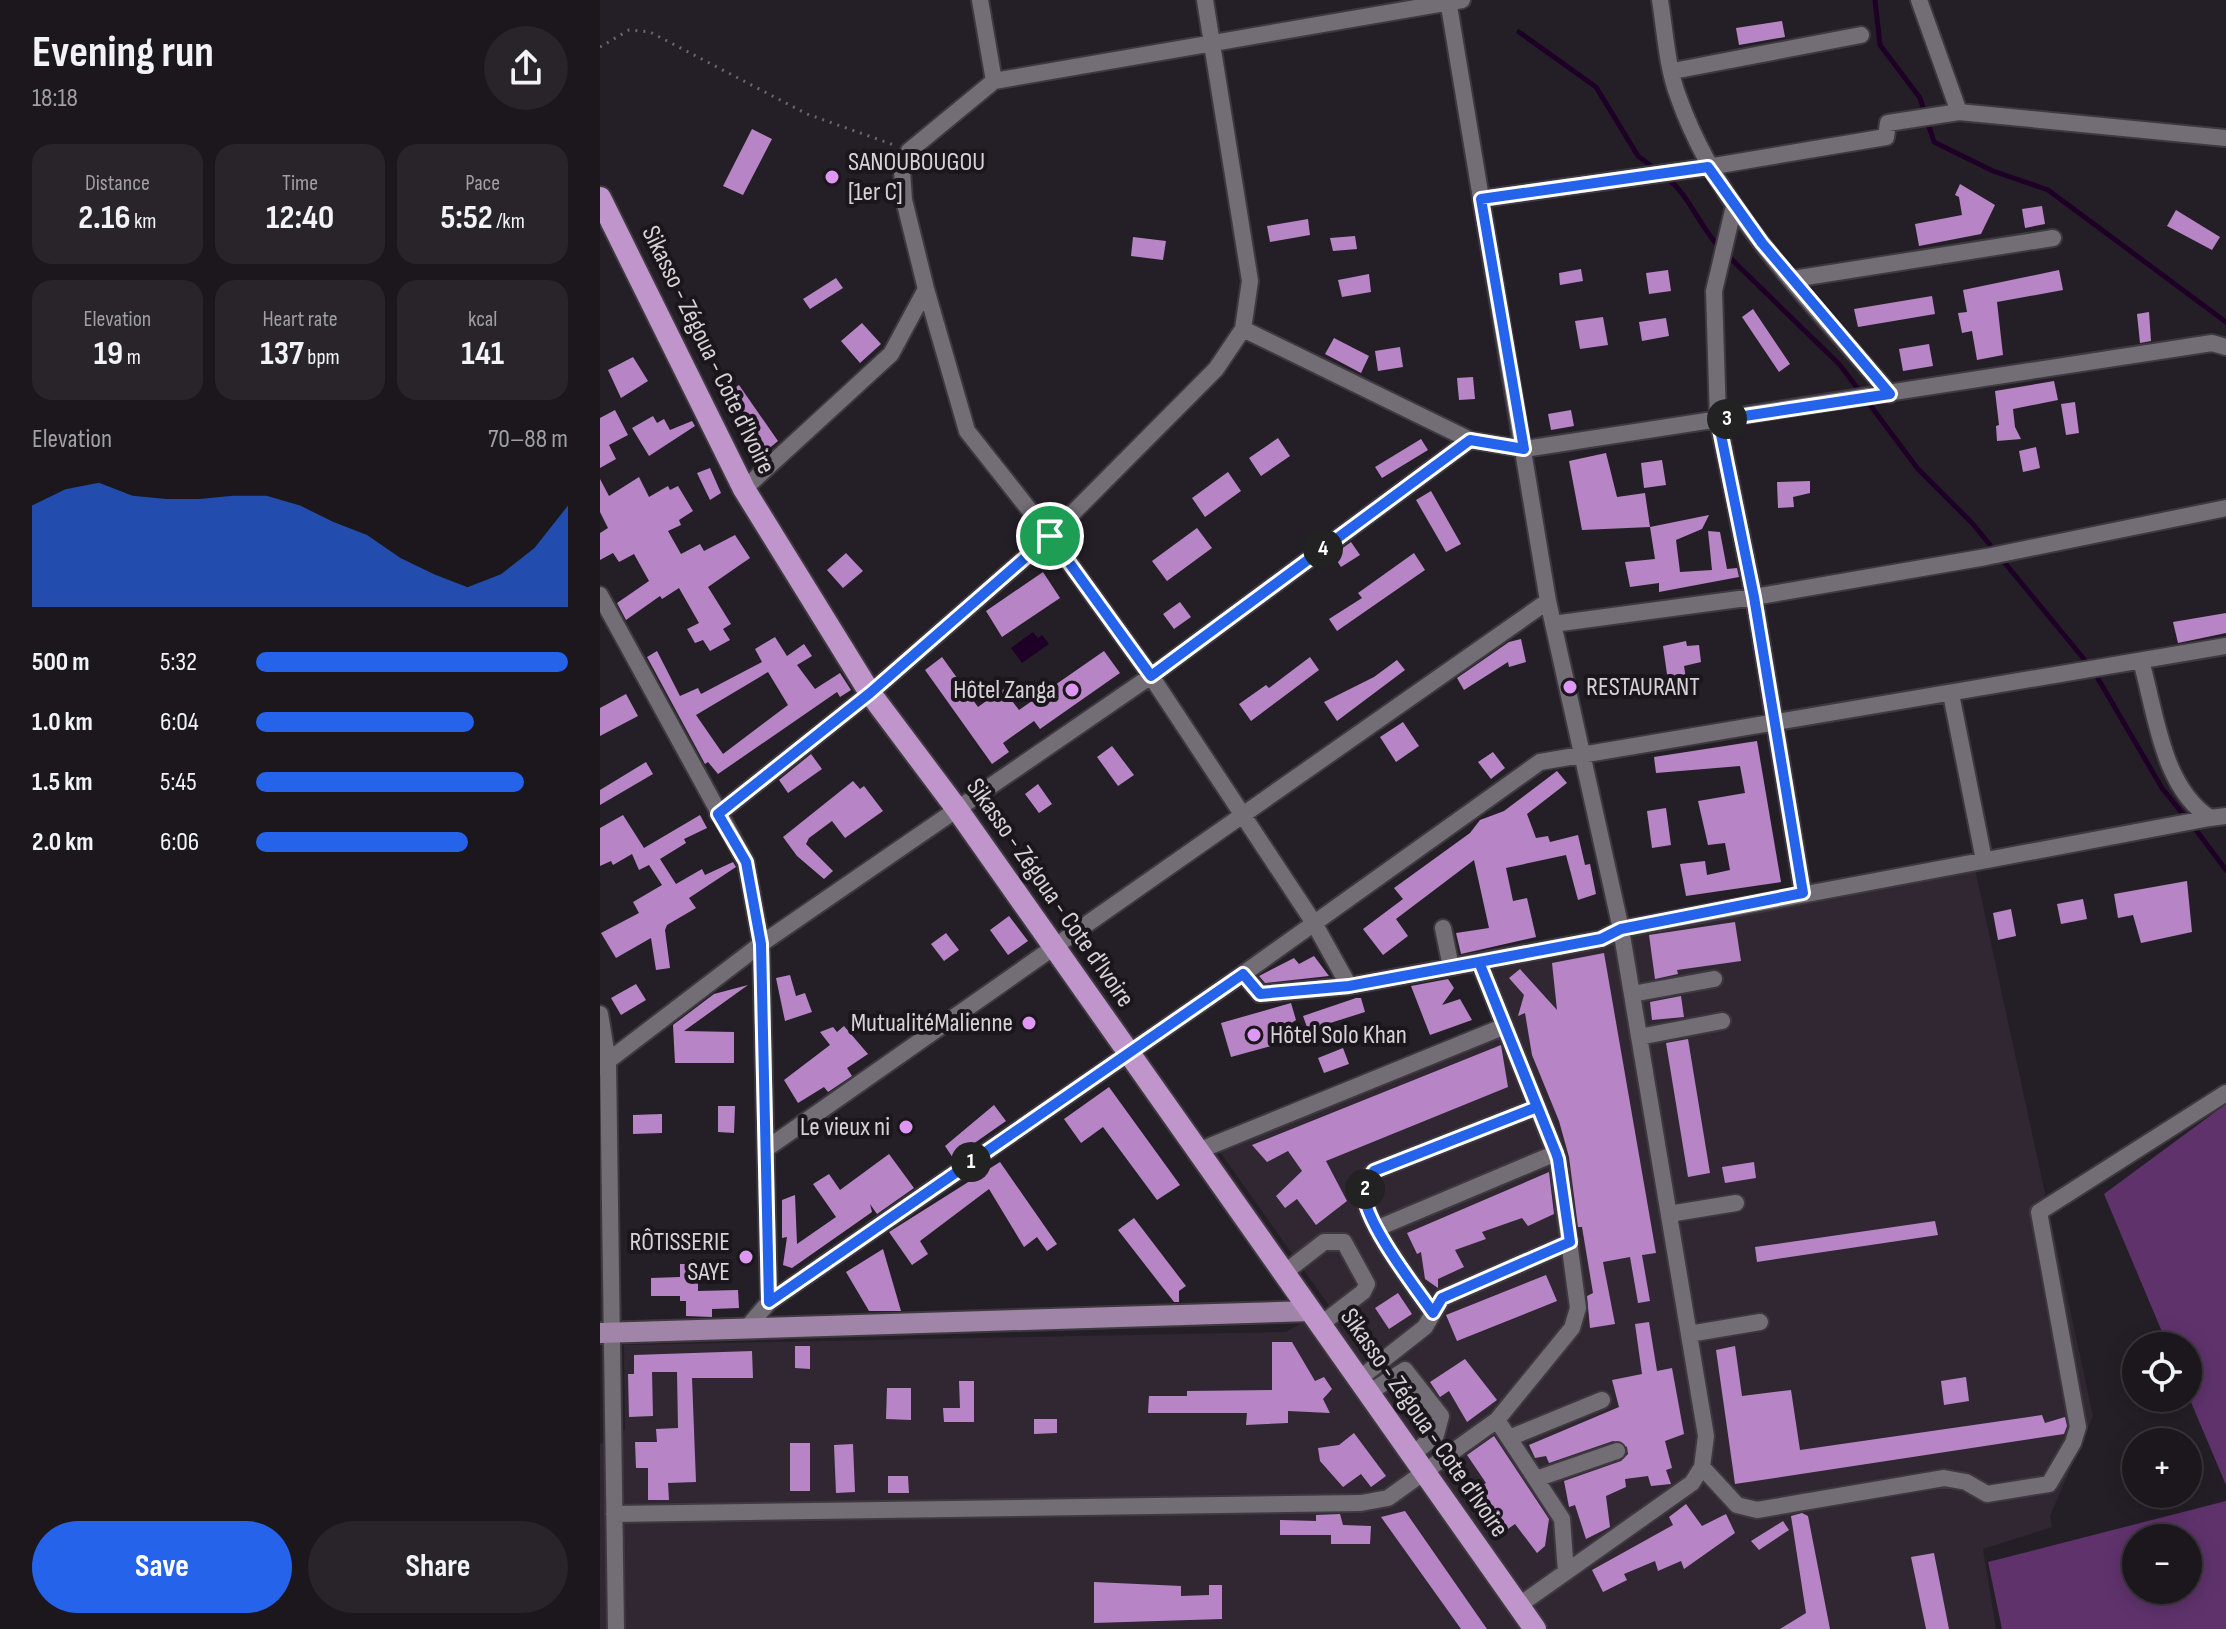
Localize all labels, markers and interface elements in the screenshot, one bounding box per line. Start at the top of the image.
text: Evening run [32,26,214,79]
button: share [484,26,568,110]
text: 18:18 [32,83,78,114]
place label: SANOUBOUGOU [1er C] [848,147,985,208]
marker: SANOUBOUGOU [1er C] [823,168,841,186]
text: Distance [85,170,150,197]
text: Time [282,170,318,197]
text: Pace [465,170,500,197]
text: 2.16 [78,197,130,238]
text: 12:40 [266,197,334,238]
text: 5:52 [440,197,493,238]
text: km [130,208,156,235]
text: /km [493,208,525,235]
street label: Sikasso - Zégoua - Cote d'Ivoire [634,221,782,479]
text: Elevation [83,306,151,333]
text: Heart rate [262,306,338,333]
text: kcal [468,306,497,333]
text: 19 [94,333,123,374]
text: 137 [260,333,304,374]
text: 141 [461,333,504,374]
text: m [123,344,141,371]
text: bpm [304,344,340,371]
pin: 3 [1707,399,1747,439]
text: 3 [1722,405,1732,432]
text: Elevation [32,424,112,455]
text: 70–88 m [488,424,568,455]
pin [1016,502,1084,570]
icon: arrive [1028,514,1072,558]
pin: 4 [1303,529,1343,569]
text: 4 [1318,535,1328,562]
text: 500 m [32,647,89,678]
text: 5:32 [160,647,197,678]
place label: RESTAURANT [1586,672,1700,703]
place label: Hôtel Zanga [953,675,1056,706]
marker: RESTAURANT [1561,678,1579,696]
marker: Hôtel Zanga [1063,681,1081,699]
text: 1.0 km [32,707,93,738]
text: 6:04 [160,707,199,738]
text: 1.5 km [32,767,92,798]
text: 5:45 [160,767,197,798]
street label: Sikasso - Zégoua - Cote d'Ivoire [959,773,1141,1013]
text: 2.0 km [32,827,93,858]
text: 6:06 [160,827,199,858]
place label: MutualitéMalienne [851,1008,1013,1039]
marker: MutualitéMalienne [1020,1014,1038,1032]
place label: Hôtel Solo Khan [1270,1020,1407,1051]
marker: Hôtel Solo Khan [1245,1026,1263,1044]
place label: Le vieux ni [800,1112,890,1143]
marker: Le vieux ni [897,1118,915,1136]
pin: 1 [951,1142,991,1182]
text: 1 [967,1148,975,1175]
pin: 2 [1345,1169,1385,1209]
text: 2 [1360,1175,1370,1202]
place label: RÔTISSERIE SAYE [629,1227,730,1288]
marker: RÔTISSERIE SAYE [737,1248,755,1266]
street label: Sikasso - Zégoua - Cote d'Ivoire [1333,1303,1515,1543]
map controls [2122,1332,2202,1604]
button: locate [2122,1332,2202,1412]
button: + [2122,1428,2202,1508]
button: Save [32,1521,292,1613]
button: Share [308,1521,568,1613]
button: − [2122,1524,2202,1604]

